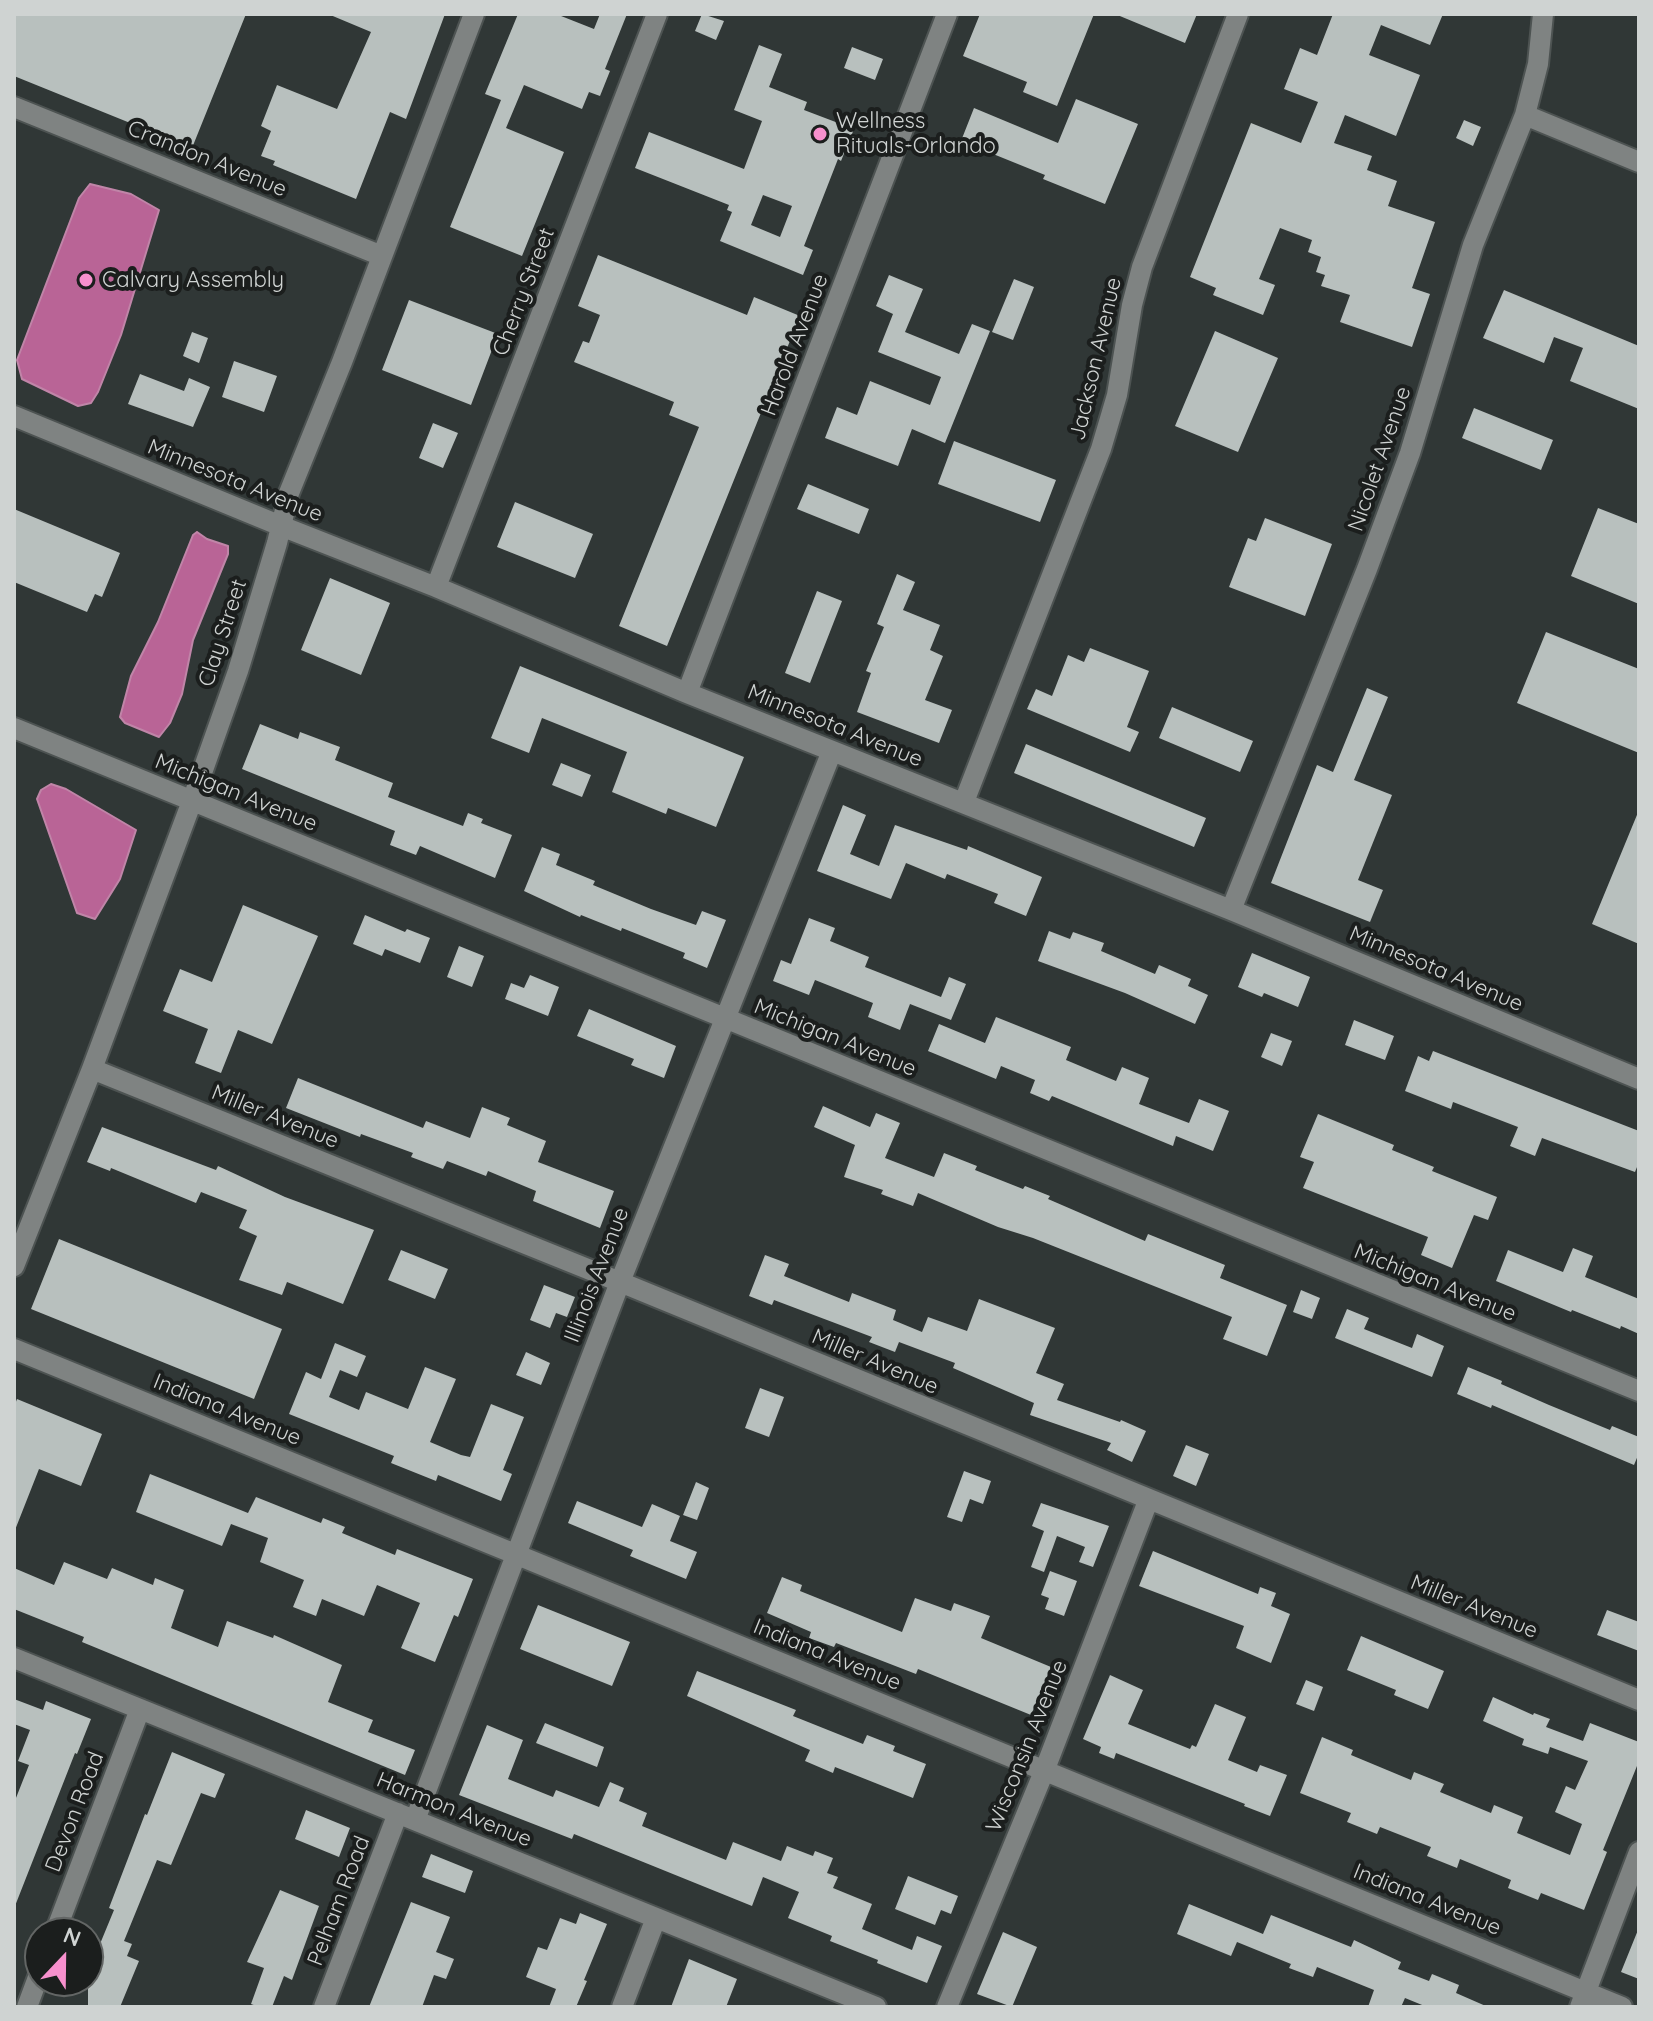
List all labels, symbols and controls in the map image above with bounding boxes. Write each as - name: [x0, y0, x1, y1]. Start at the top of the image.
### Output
- place label: Wellness Rituals-Orlando: [836, 108, 996, 160]
- street label: Crandon Avenue: [124, 115, 290, 203]
- marker: Wellness Rituals-Orlando: [811, 125, 829, 143]
- street label: Cherry Street: [488, 224, 560, 360]
- place label: Calvary Assembly: [102, 267, 284, 293]
- street label: Harold Avenue: [756, 270, 834, 420]
- marker: Calvary Assembly: [77, 271, 95, 289]
- street label: Jackson Avenue: [1064, 275, 1128, 443]
- street label: Nicolet Avenue: [1343, 383, 1417, 535]
- street label: Minnesota Avenue: [144, 434, 326, 528]
- street label: Clay Street: [193, 576, 253, 690]
- street label: Minnesota Avenue: [744, 679, 926, 773]
- street label: Michigan Avenue: [151, 748, 321, 838]
- street label: Minnesota Avenue: [1345, 920, 1527, 1018]
- street label: Michigan Avenue: [750, 993, 920, 1083]
- street label: Miller Avenue: [207, 1079, 343, 1155]
- street label: Illinois Avenue: [559, 1204, 635, 1346]
- street label: Michigan Avenue: [1350, 1238, 1520, 1328]
- street label: Miller Avenue: [808, 1323, 942, 1401]
- street label: Indiana Avenue: [149, 1368, 305, 1452]
- street label: Miller Avenue: [1406, 1569, 1542, 1645]
- street label: Indiana Avenue: [749, 1613, 905, 1697]
- street label: Wisconsin Avenue: [981, 1656, 1073, 1836]
- street label: Devon Road: [40, 1748, 110, 1876]
- street label: Harmon Avenue: [373, 1767, 535, 1853]
- street label: Pelham Road: [302, 1832, 376, 1970]
- street label: Indiana Avenue: [1349, 1858, 1505, 1942]
- north arrow: [24, 1917, 104, 1997]
- text: N: [59, 1921, 85, 1953]

